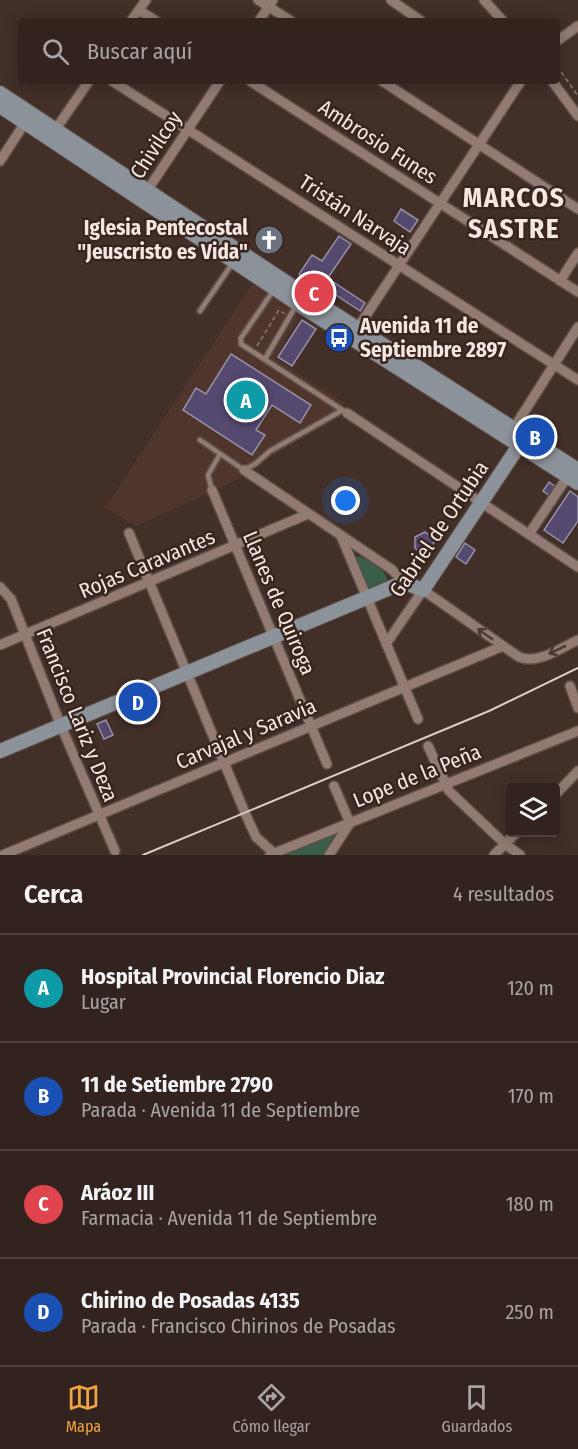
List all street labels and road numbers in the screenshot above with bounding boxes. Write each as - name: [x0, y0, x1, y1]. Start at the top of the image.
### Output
- street label: Ambrosio Funes: [314, 94, 442, 190]
- street label: Chivilcoy: [124, 106, 188, 184]
- street label: Tristán Narvaja: [294, 169, 416, 261]
- street label: Gabriel de Ortubia: [384, 456, 494, 602]
- street label: Rojas Caravantes: [75, 524, 219, 604]
- street label: Llanes de Quiroga: [237, 527, 321, 679]
- street label: Francisco Lariz y Deza: [30, 625, 124, 805]
- street label: Carvajal y Saravia: [172, 693, 320, 775]
- street label: Lope de la Peña: [349, 739, 485, 813]

